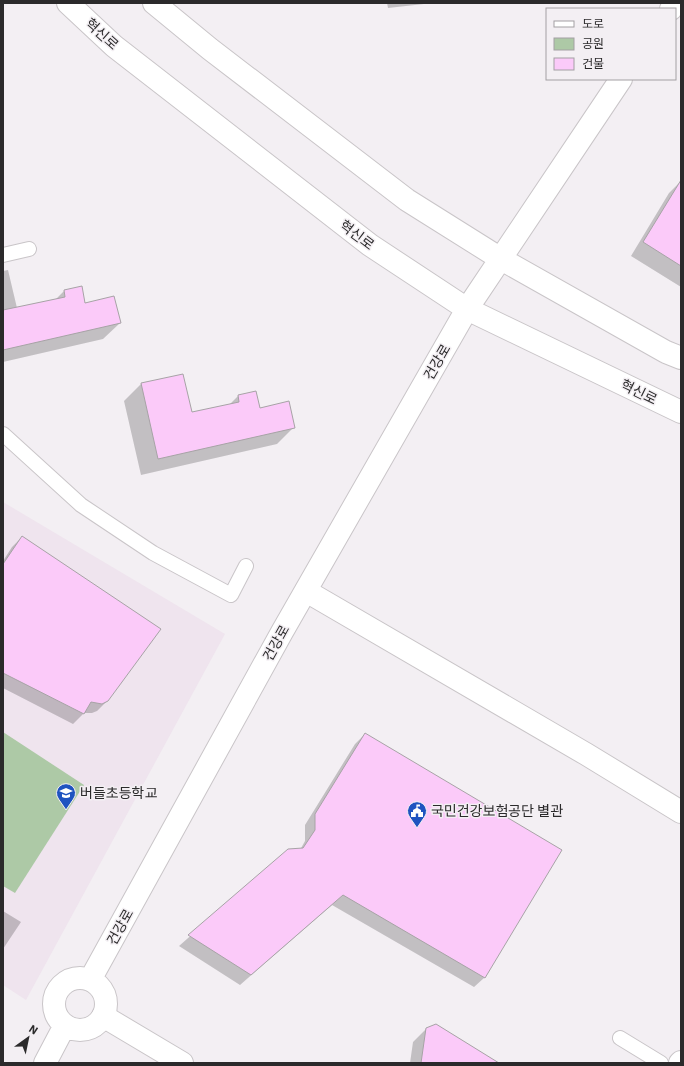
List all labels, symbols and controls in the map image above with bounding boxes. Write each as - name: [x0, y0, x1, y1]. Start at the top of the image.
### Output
- legend: [546, 8, 676, 80]
- street label: 혁신로: [82, 14, 122, 54]
- text: 도로: [582, 16, 604, 31]
- text: 공원: [582, 36, 604, 51]
- text: 건물: [582, 56, 604, 71]
- street label: 혁신로: [336, 216, 378, 254]
- street label: 건강로: [420, 341, 455, 383]
- street label: 혁신로: [618, 375, 660, 409]
- street label: 건강로: [259, 622, 293, 664]
- school or university icon: 버들초등학교: [55, 782, 77, 810]
- place label: 버들초등학교: [80, 784, 157, 802]
- public building icon: 국민건강보험공단 별관: [406, 800, 428, 828]
- place label: 국민건강보험공단 별관: [431, 802, 563, 820]
- street label: 건강로: [103, 906, 137, 948]
- north arrow: [8, 1018, 48, 1058]
- text: N: [26, 1022, 41, 1038]

